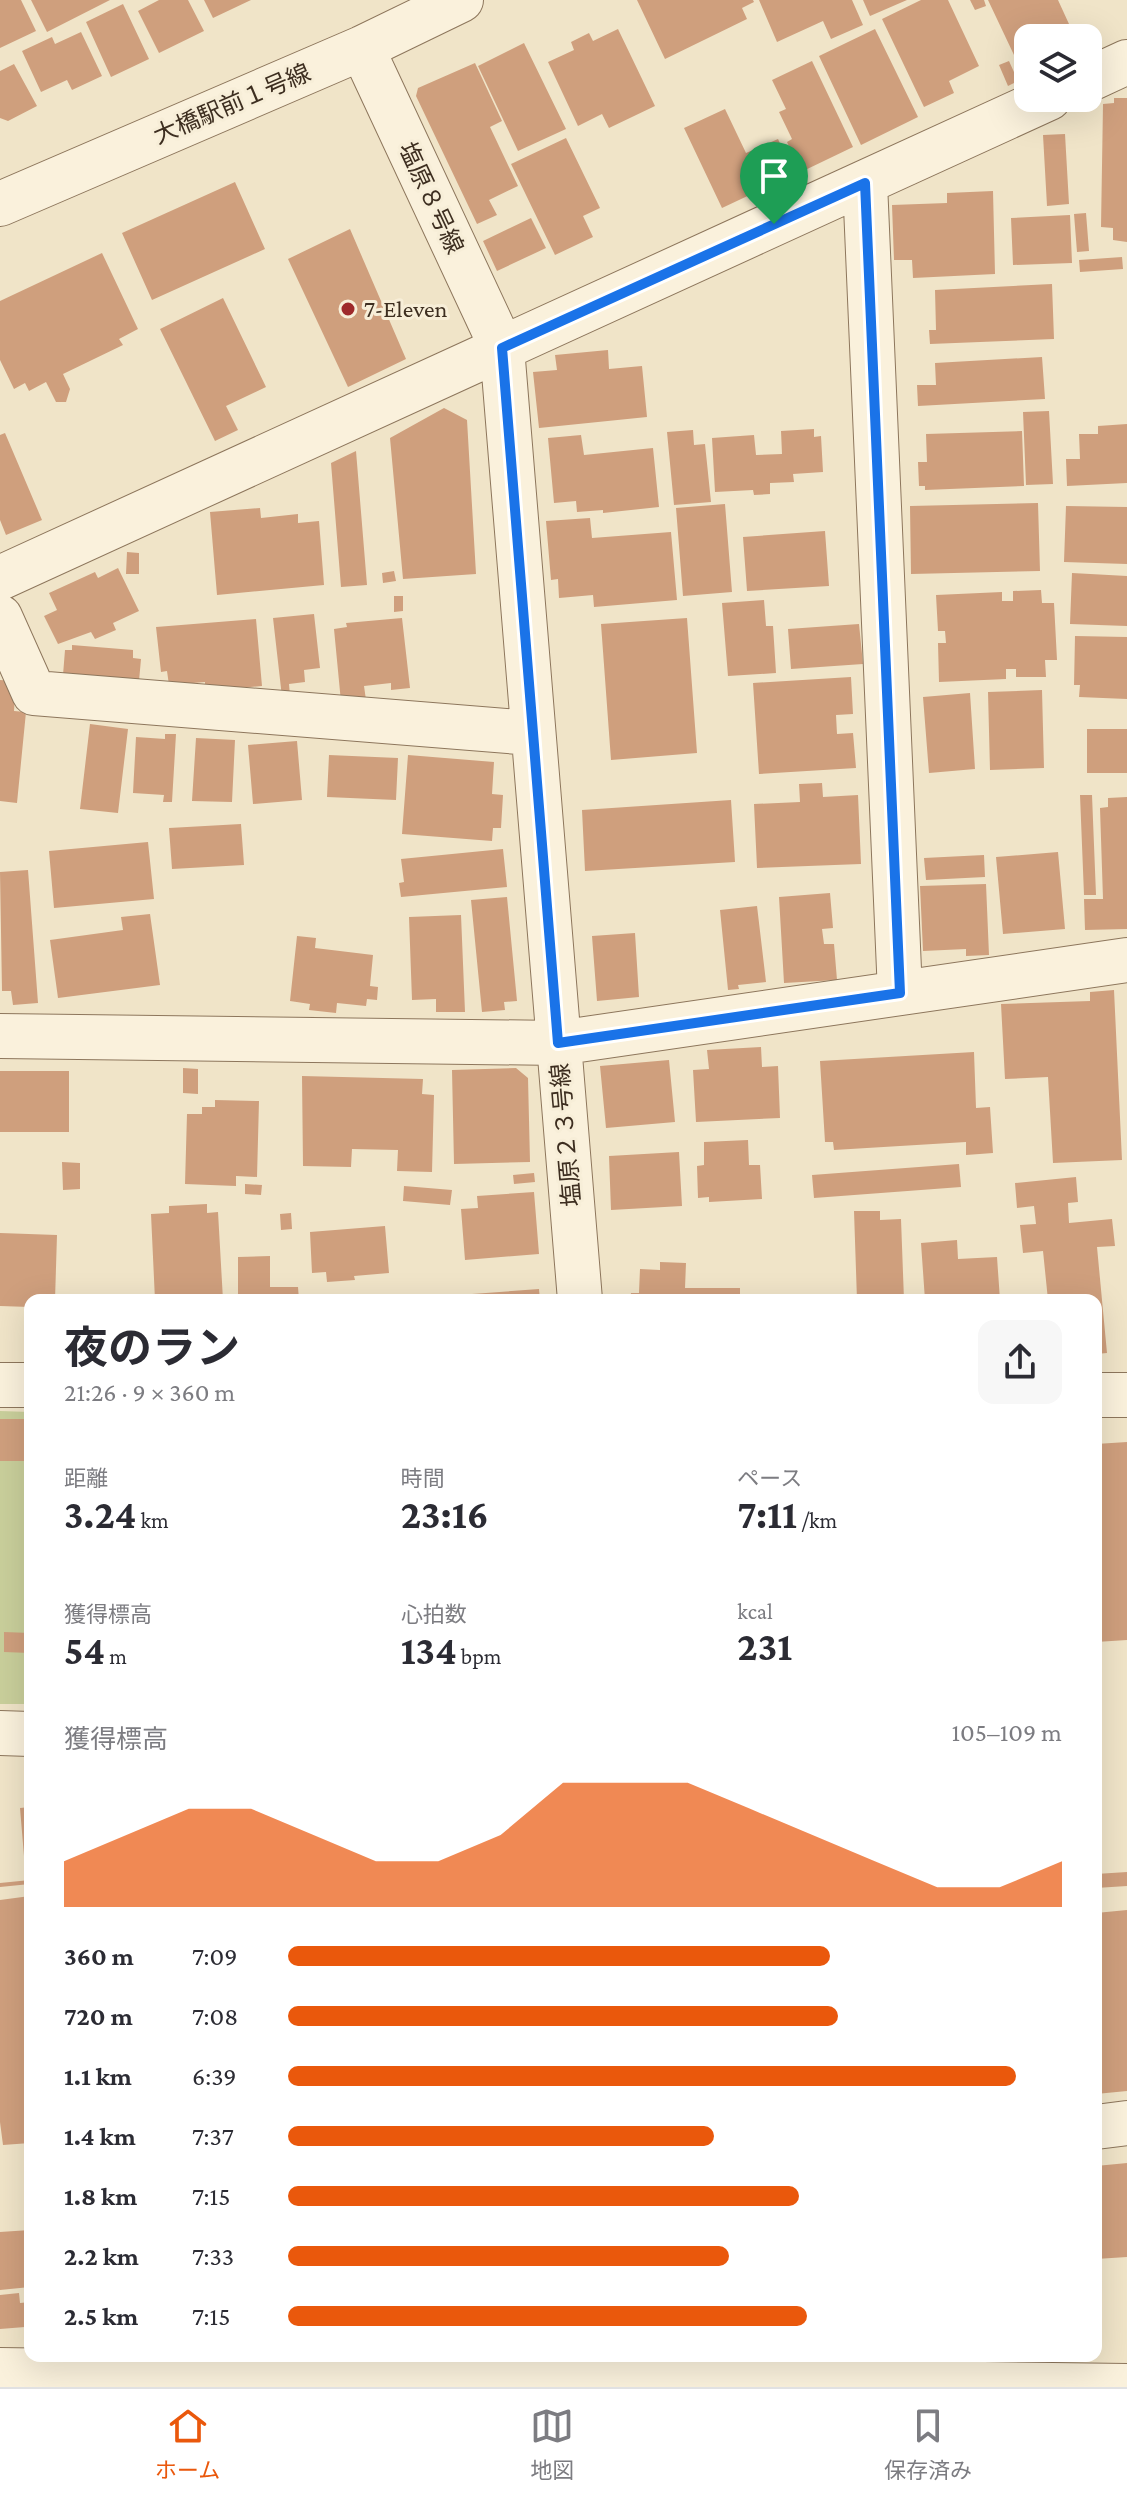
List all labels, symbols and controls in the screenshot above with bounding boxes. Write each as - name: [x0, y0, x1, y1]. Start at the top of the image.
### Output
- map controls: [1014, 24, 1102, 112]
- button: layers: [1014, 24, 1102, 112]
- street label: 大橋駅前１号線: [149, 58, 314, 149]
- street label: 塩原８号線: [394, 138, 469, 258]
- pin: [740, 142, 808, 224]
- icon: arrive: [752, 154, 796, 198]
- place label: 7-Eleven: [364, 295, 448, 322]
- marker: 7-Eleven: [339, 300, 357, 318]
- street label: 塩原２３号線: [546, 1062, 585, 1208]
- button: share: [978, 1320, 1062, 1404]
- text: 夜のラン: [64, 1324, 240, 1372]
- text: 21:26 · 9 × 360 m: [64, 1378, 235, 1407]
- text: 距離: [64, 1466, 108, 1491]
- text: 時間: [401, 1466, 445, 1491]
- text: ペース: [737, 1466, 802, 1491]
- text: 3.24: [64, 1492, 136, 1537]
- text: 23:16: [401, 1492, 489, 1537]
- text: 7:11: [737, 1492, 797, 1537]
- text: km: [136, 1508, 169, 1533]
- text: /km: [797, 1508, 837, 1533]
- text: kcal: [737, 1599, 773, 1624]
- text: 獲得標高: [64, 1602, 152, 1627]
- text: 心拍数: [401, 1602, 467, 1627]
- text: 231: [737, 1624, 792, 1669]
- text: 54: [64, 1628, 105, 1673]
- text: 134: [401, 1628, 457, 1673]
- text: m: [105, 1644, 127, 1669]
- text: bpm: [457, 1644, 501, 1669]
- text: 105–109 m: [951, 1718, 1062, 1747]
- text: 獲得標高: [64, 1725, 168, 1754]
- text: 360 m: [64, 1942, 134, 1971]
- text: 7:09: [192, 1942, 237, 1971]
- text: 720 m: [64, 2002, 133, 2031]
- text: 7:08: [192, 2002, 238, 2031]
- text: 1.1 km: [64, 2062, 132, 2091]
- text: 6:39: [192, 2062, 237, 2091]
- text: 1.4 km: [64, 2122, 136, 2151]
- text: 7:37: [192, 2122, 234, 2151]
- text: 1.8 km: [64, 2182, 137, 2211]
- text: 7:15: [192, 2182, 230, 2211]
- text: 2.2 km: [64, 2242, 139, 2271]
- text: 7:33: [192, 2242, 234, 2271]
- text: 2.5 km: [64, 2302, 138, 2331]
- text: 7:15: [192, 2302, 230, 2331]
- tab: ホーム: [155, 2404, 220, 2484]
- tab: 地図: [530, 2404, 574, 2484]
- tab: 保存済み: [884, 2404, 972, 2484]

